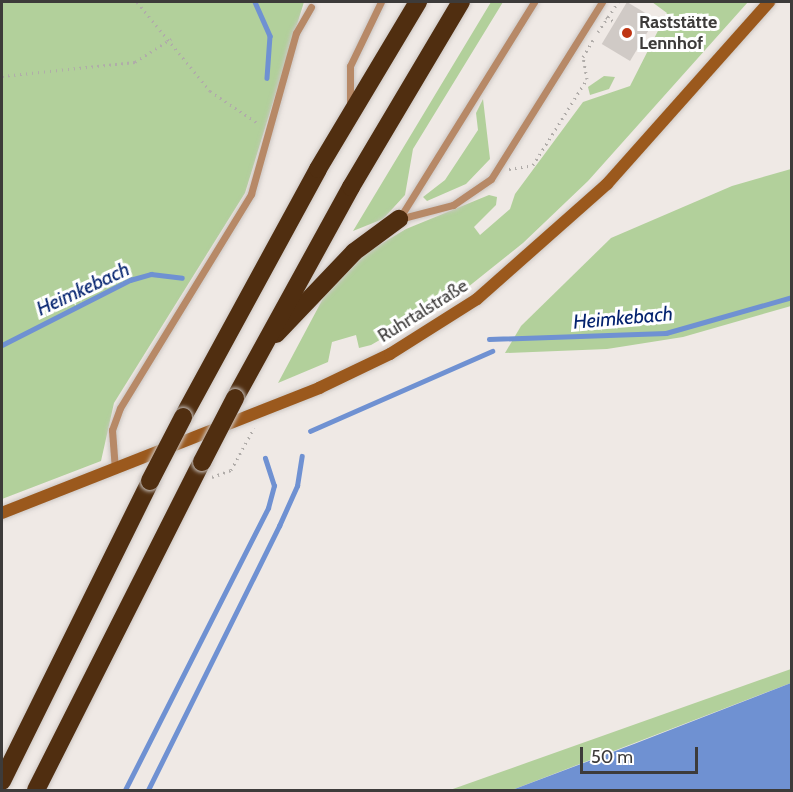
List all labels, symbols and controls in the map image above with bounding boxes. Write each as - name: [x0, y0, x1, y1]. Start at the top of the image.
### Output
- place label: Raststätte Lennhof: [639, 12, 717, 54]
- marker: Raststätte Lennhof: [620, 26, 634, 40]
- water label: Heimkebach: [33, 257, 133, 321]
- street label: Ruhrtalstraße: [374, 275, 472, 347]
- water label: Heimkebach: [572, 302, 674, 334]
- scale bar: [583, 735, 702, 773]
- text: 50 m: [591, 746, 633, 768]

